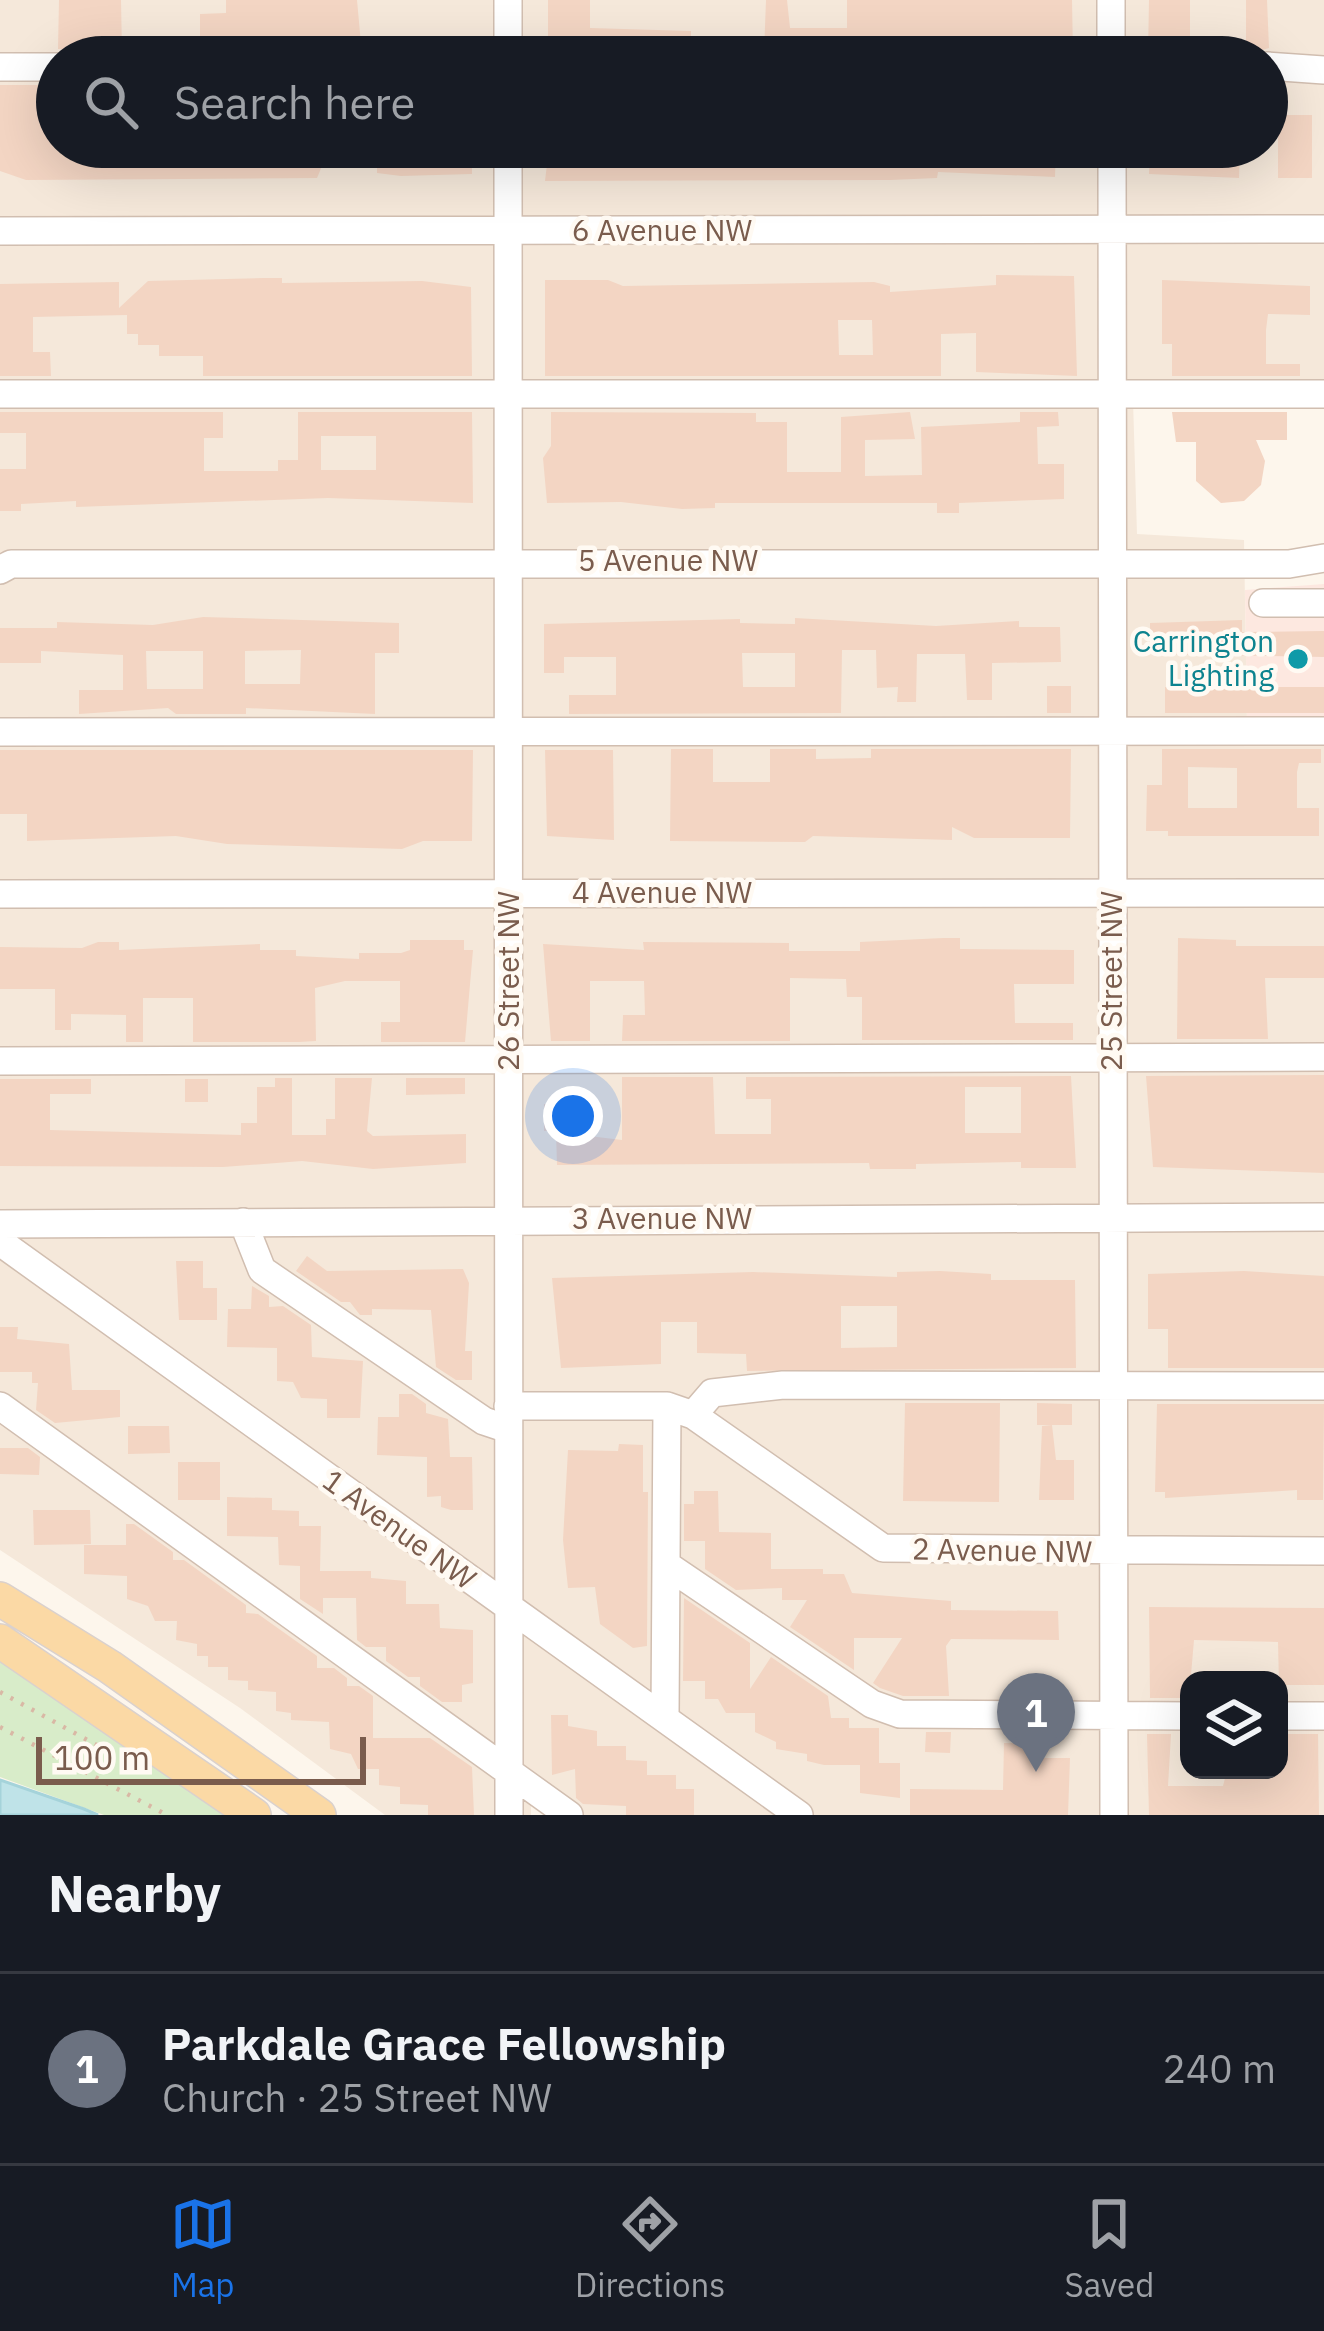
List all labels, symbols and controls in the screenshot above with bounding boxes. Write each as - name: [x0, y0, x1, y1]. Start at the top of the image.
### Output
- search box: [36, 36, 1288, 168]
- icon: search: [78, 69, 144, 135]
- text: Search here: [174, 73, 415, 131]
- street label: 6 Avenue NW: [572, 210, 752, 249]
- street label: 5 Avenue NW: [578, 540, 758, 579]
- place label: Carrington Lighting: [1133, 621, 1274, 694]
- marker: Carrington Lighting: [1285, 646, 1311, 672]
- street label: 4 Avenue NW: [572, 872, 752, 911]
- street label: 26 Street NW: [488, 891, 527, 1071]
- street label: 25 Street NW: [1091, 891, 1130, 1071]
- your location: [543, 1086, 603, 1146]
- street label: 3 Avenue NW: [572, 1198, 752, 1237]
- street label: 1 Avenue NW: [315, 1460, 484, 1598]
- street label: 2 Avenue NW: [912, 1528, 1093, 1571]
- map controls: [1180, 1671, 1288, 1779]
- button: layers: [1180, 1671, 1288, 1779]
- pin: 1: [997, 1673, 1075, 1772]
- scale bar: [36, 1731, 366, 1784]
- text: 100 m: [54, 1736, 150, 1779]
- text: Nearby: [48, 1860, 221, 1926]
- text: Parkdale Grace Fellowship: [162, 2014, 726, 2072]
- text: 1: [75, 2043, 99, 2094]
- text: 240 m: [1163, 2043, 1276, 2094]
- text: Church · 25 Street NW: [162, 2072, 552, 2123]
- tab: Map: [170, 2191, 236, 2306]
- tab: Directions: [575, 2191, 725, 2306]
- tab: Saved: [1065, 2191, 1154, 2306]

